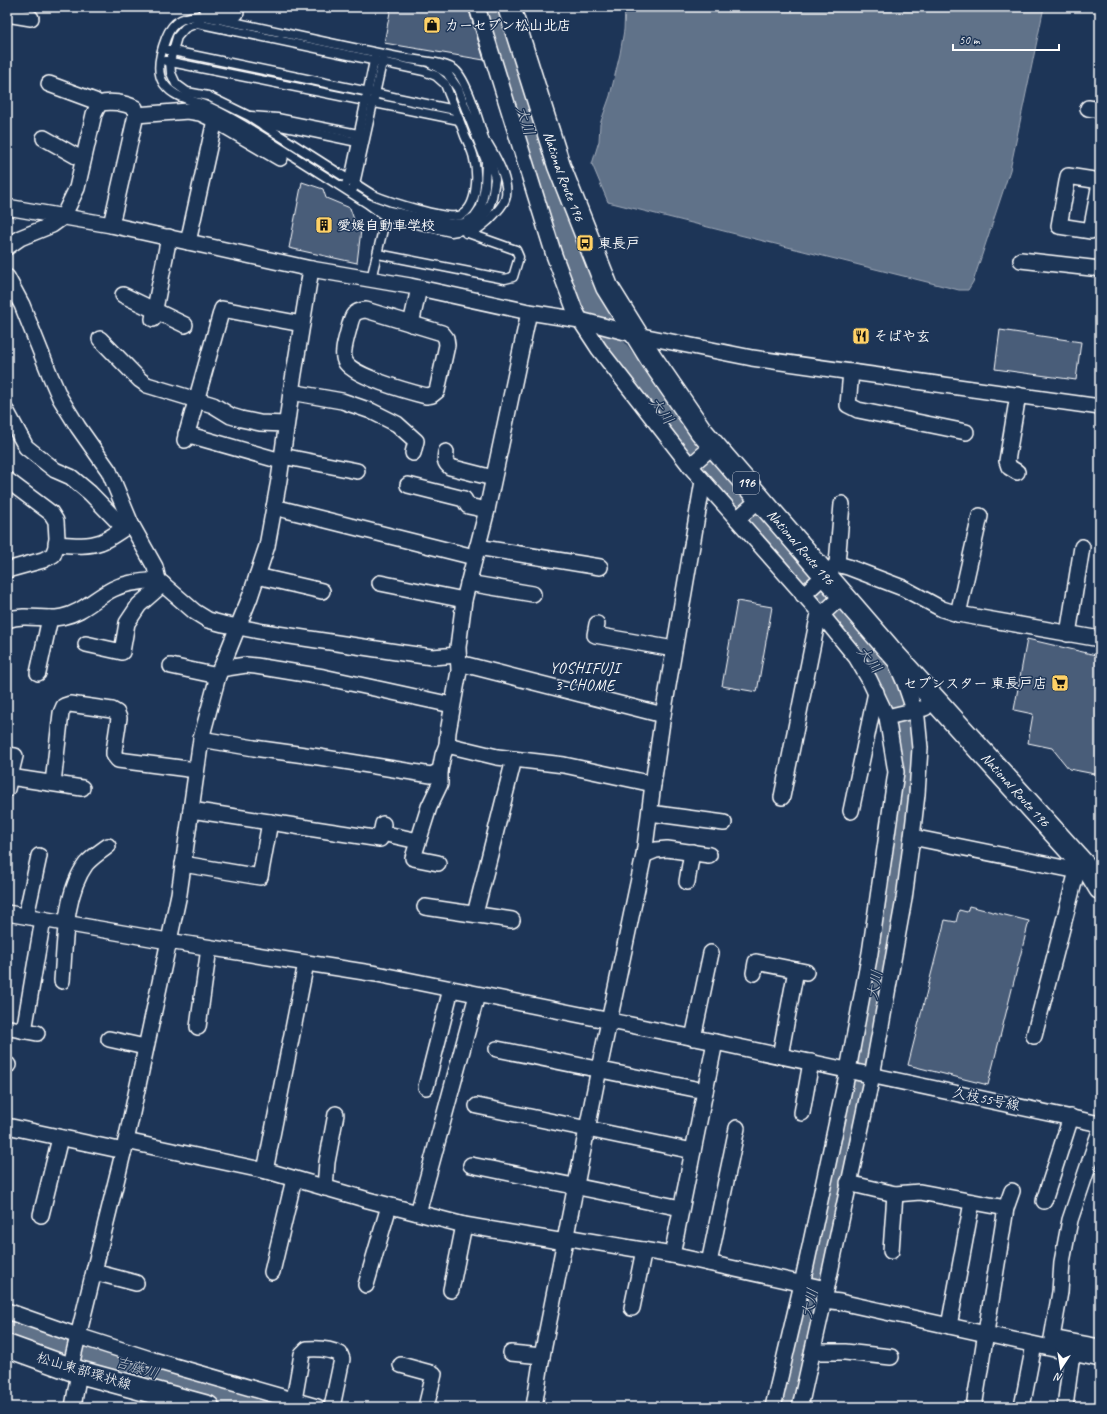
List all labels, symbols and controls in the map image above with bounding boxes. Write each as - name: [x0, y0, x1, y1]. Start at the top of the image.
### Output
- shop icon: カーセブン松山北店: [422, 15, 442, 35]
- place label: カーセブン松山北店: [445, 17, 571, 34]
- scale bar: [953, 26, 1059, 52]
- text: 50 m: [959, 32, 981, 48]
- water label: 大川: [511, 104, 539, 138]
- street label: National Route 196: [540, 129, 589, 224]
- building icon: 愛媛自動車学校: [314, 215, 334, 235]
- place label: 愛媛自動車学校: [337, 217, 435, 234]
- bus stop icon: 東長戸: [575, 233, 595, 253]
- place label: 東長戸: [598, 235, 640, 252]
- restaurant icon: そばや玄: [851, 326, 871, 346]
- place label: そばや玄: [874, 328, 930, 345]
- water label: 大川: [644, 393, 678, 429]
- road number: 196: [733, 472, 759, 494]
- street label: National Route 196: [764, 506, 839, 589]
- water label: 大川: [852, 642, 886, 678]
- district label: YOSHIFUJI 3-CHOME: [550, 659, 623, 695]
- supermarket icon: セブンスター 東長戸店: [1050, 673, 1070, 693]
- place label: セブンスター 東長戸店: [903, 675, 1047, 692]
- street label: National Route 196: [978, 749, 1054, 831]
- water label: 大川: [863, 969, 887, 1001]
- street label: 久枝55号線: [951, 1084, 1021, 1114]
- water label: 大川: [797, 1286, 823, 1320]
- north arrow: [1041, 1348, 1081, 1388]
- street label: 松山東部環状線: [35, 1349, 133, 1393]
- water label: 吉藤川: [113, 1353, 161, 1383]
- text: N: [1052, 1370, 1064, 1385]

